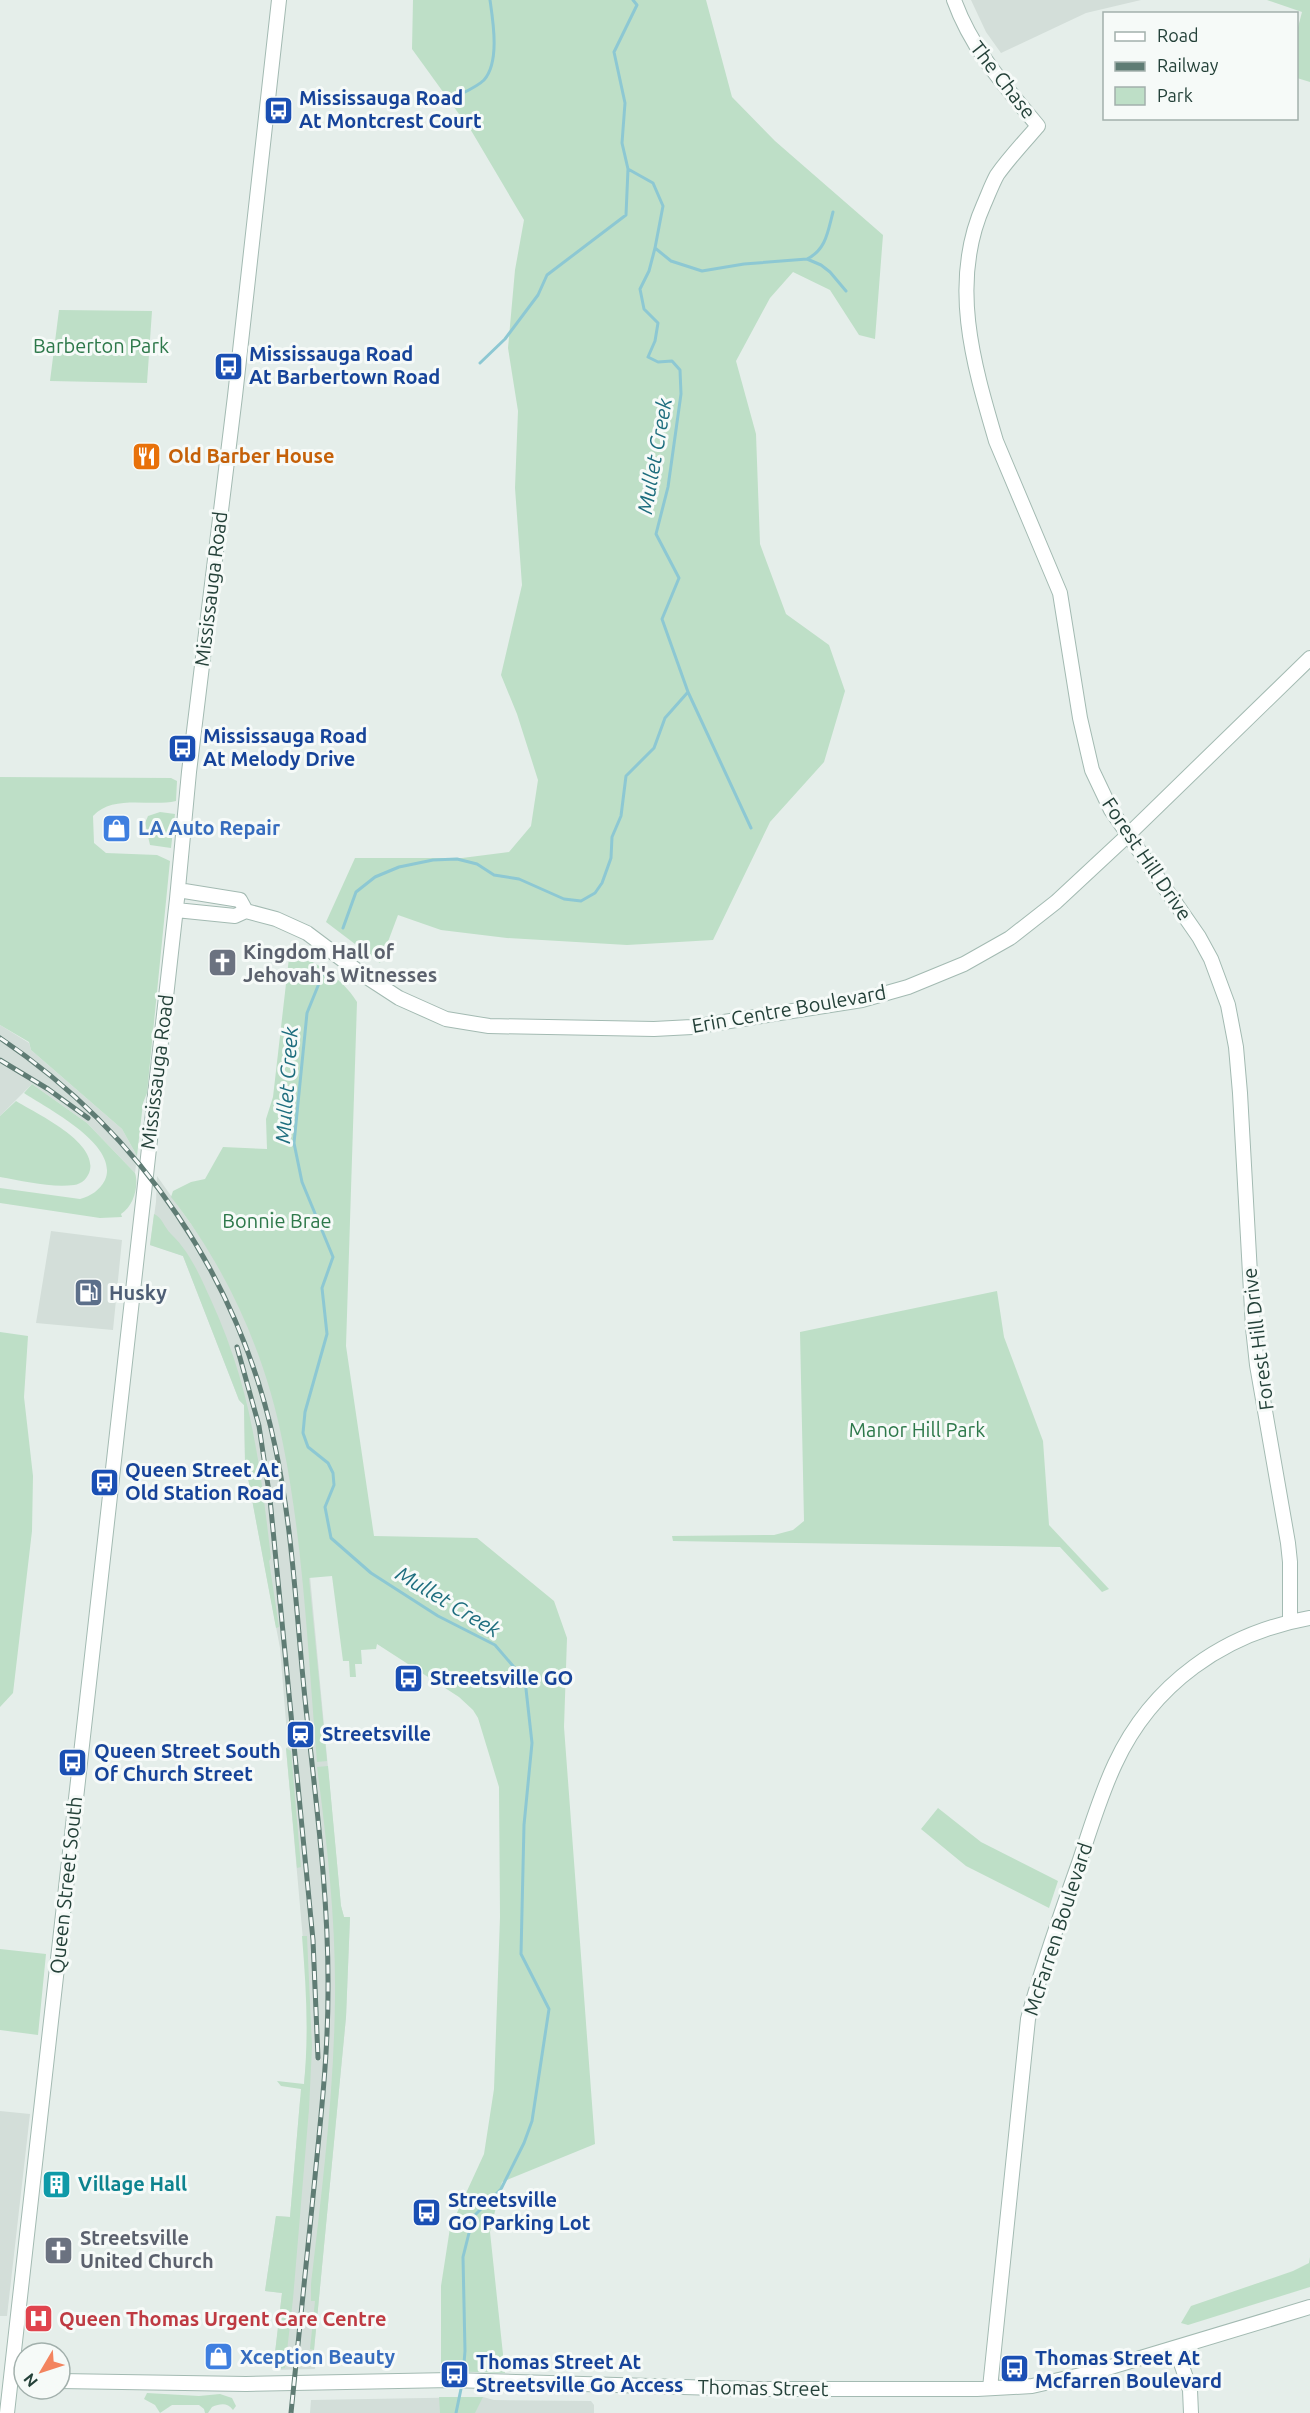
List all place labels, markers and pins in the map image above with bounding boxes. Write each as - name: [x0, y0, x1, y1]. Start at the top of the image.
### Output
- place label: Mississauga Road At Montcrest Court: [299, 86, 482, 132]
- bus stop icon: Mississauga Road At Montcrest Court: [262, 94, 294, 126]
- place label: Mississauga Road At Barbertown Road: [249, 342, 440, 388]
- bus stop icon: Mississauga Road At Barbertown Road: [212, 350, 244, 382]
- restaurant icon: Old Barber House: [131, 440, 163, 472]
- place label: Old Barber House: [168, 444, 335, 467]
- place label: Mississauga Road At Melody Drive: [203, 724, 367, 770]
- bus stop icon: Mississauga Road At Melody Drive: [166, 732, 198, 764]
- shop icon: LA Auto Repair: [101, 812, 133, 844]
- place label: LA Auto Repair: [138, 816, 281, 839]
- place label: Kingdom Hall of Jehovah's Witnesses: [243, 940, 437, 986]
- church icon: Kingdom Hall of Jehovah's Witnesses: [206, 947, 238, 979]
- fuel station icon: Husky: [72, 1277, 104, 1309]
- place label: Husky: [109, 1281, 167, 1304]
- place label: Queen Street At Old Station Road: [125, 1458, 284, 1504]
- bus stop icon: Queen Street At Old Station Road: [88, 1466, 120, 1498]
- bus stop icon: Streetsville GO: [393, 1662, 425, 1694]
- place label: Streetsville GO: [430, 1666, 573, 1689]
- station icon: Streetsville: [285, 1718, 317, 1750]
- place label: Streetsville: [322, 1722, 431, 1745]
- place label: Queen Street South Of Church Street: [94, 1739, 281, 1785]
- bus stop icon: Queen Street South Of Church Street: [57, 1747, 89, 1779]
- building icon: Village Hall: [41, 2168, 73, 2200]
- place label: Village Hall: [78, 2172, 187, 2195]
- place label: Streetsville GO Parking Lot: [448, 2188, 591, 2234]
- bus stop icon: Streetsville GO Parking Lot: [411, 2196, 443, 2228]
- place label: Streetsville United Church: [80, 2226, 214, 2272]
- church icon: Streetsville United Church: [43, 2234, 75, 2266]
- hospital icon: Queen Thomas Urgent Care Centre: [22, 2303, 54, 2335]
- place label: Queen Thomas Urgent Care Centre: [59, 2307, 387, 2330]
- shop icon: Xception Beauty: [203, 2341, 235, 2373]
- place label: Xception Beauty: [240, 2345, 395, 2368]
- place label: Thomas Street At Mcfarren Boulevard: [1035, 2346, 1222, 2392]
- place label: Thomas Street At Streetsville Go Access: [476, 2350, 684, 2396]
- bus stop icon: Thomas Street At Mcfarren Boulevard: [998, 2353, 1030, 2385]
- bus stop icon: Thomas Street At Streetsville Go Access: [439, 2358, 471, 2390]

